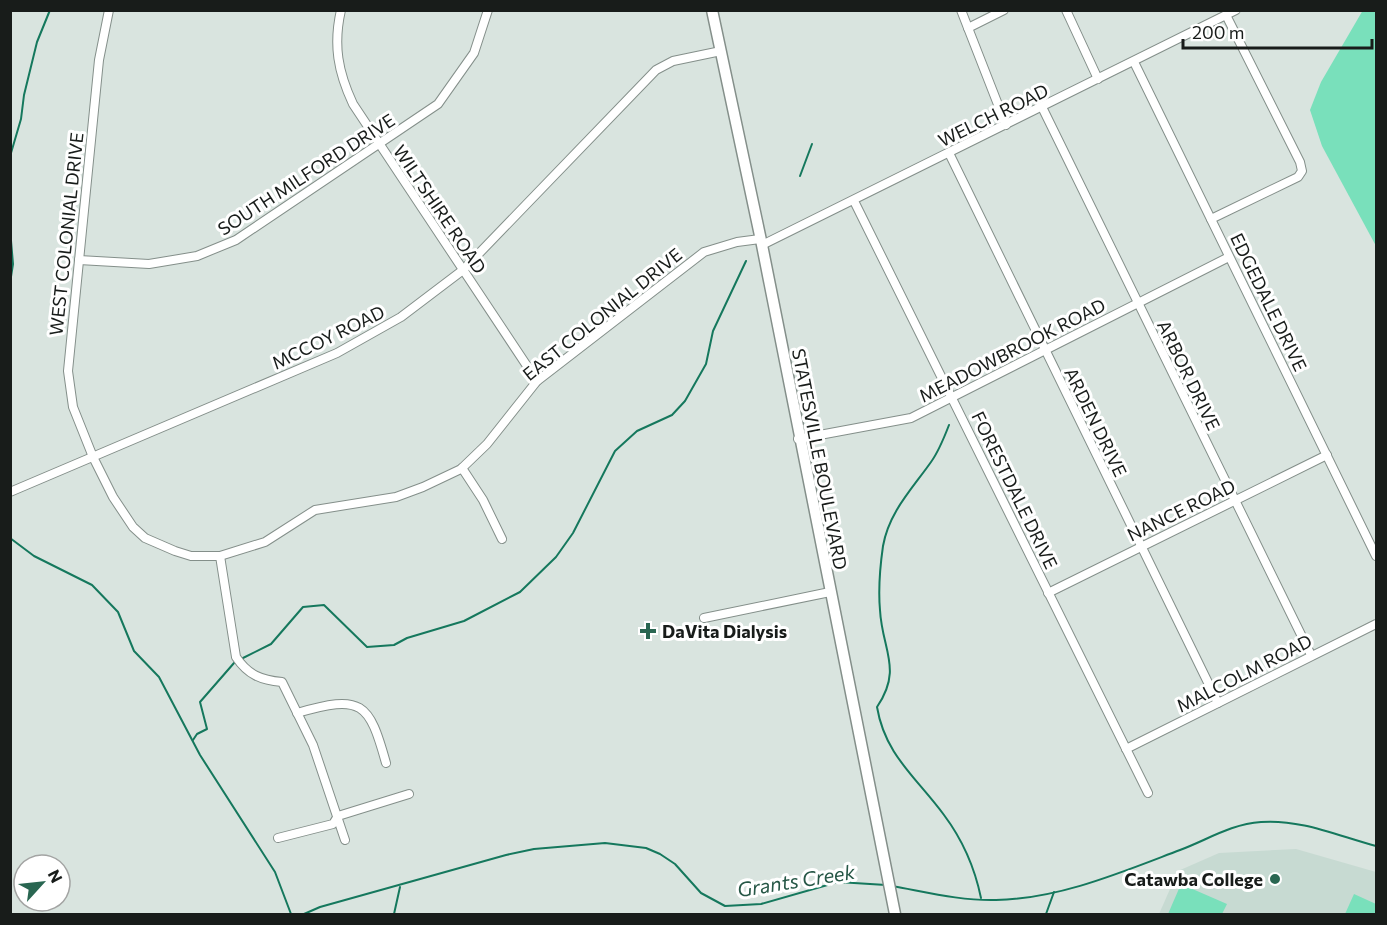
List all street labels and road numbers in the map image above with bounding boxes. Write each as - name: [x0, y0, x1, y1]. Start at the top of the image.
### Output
- street label: WELCH ROAD: [934, 79, 1052, 151]
- street label: SOUTH MILFORD DRIVE: [213, 108, 399, 240]
- street label: WEST COLONIAL DRIVE: [44, 131, 88, 337]
- street label: WILTSHIRE ROAD: [389, 141, 491, 277]
- street label: EDGEDALE DRIVE: [1226, 229, 1312, 375]
- street label: EAST COLONIAL DRIVE: [518, 243, 686, 385]
- street label: MEADOWBROOK ROAD: [915, 293, 1109, 407]
- street label: MCCOY ROAD: [268, 300, 388, 374]
- street label: ARBOR DRIVE: [1153, 316, 1225, 434]
- street label: STATESVILLE BOULEVARD: [788, 346, 852, 572]
- street label: ARDEN DRIVE: [1060, 364, 1132, 480]
- street label: FORESTDALE DRIVE: [967, 408, 1063, 572]
- street label: NANCE ROAD: [1123, 474, 1239, 546]
- street label: MALCOLM ROAD: [1173, 629, 1315, 717]

